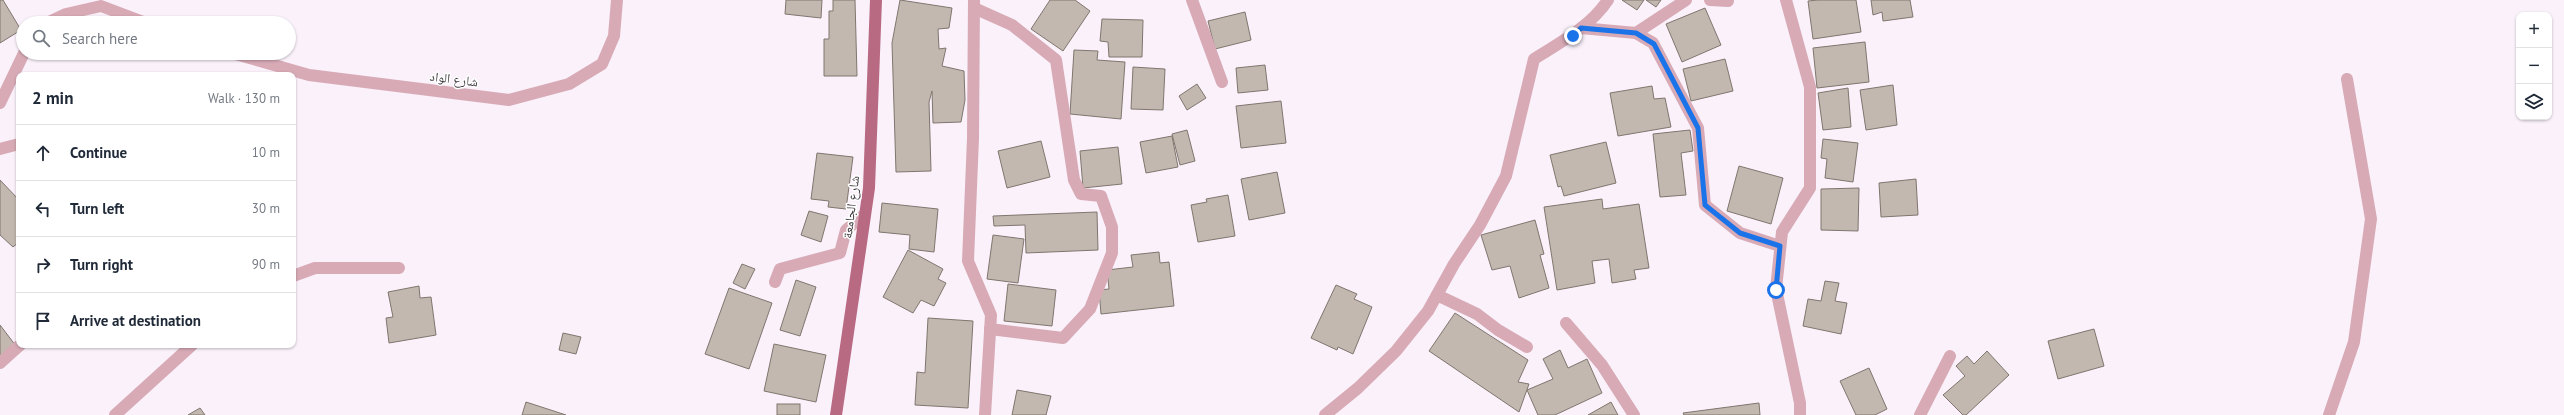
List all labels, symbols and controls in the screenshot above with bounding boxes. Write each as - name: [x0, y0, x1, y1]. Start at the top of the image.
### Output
- map controls: [2516, 12, 2552, 120]
- button: +: [2516, 12, 2552, 48]
- search box: [16, 16, 296, 60]
- icon: search: [30, 27, 52, 49]
- route end: [1564, 27, 1582, 45]
- text: Search here: [62, 29, 138, 48]
- button: −: [2516, 48, 2552, 84]
- street label: شارع الواد: [429, 68, 479, 91]
- button: layers: [2516, 84, 2552, 120]
- text: 2 min: [32, 87, 73, 109]
- text: Walk · 130 m: [208, 90, 280, 107]
- icon: ahead: [32, 142, 54, 164]
- text: Continue: [70, 143, 127, 162]
- text: 10 m: [252, 144, 280, 161]
- street label: شارع الجامعة: [839, 175, 864, 240]
- icon: left: [32, 198, 54, 220]
- text: Turn left: [70, 199, 124, 218]
- text: 30 m: [252, 200, 280, 217]
- icon: right: [32, 254, 54, 276]
- text: Turn right: [70, 255, 133, 274]
- text: 90 m: [252, 256, 280, 273]
- route start: [1767, 281, 1785, 299]
- icon: arrive: [32, 310, 54, 332]
- text: Arrive at destination: [70, 311, 201, 330]

